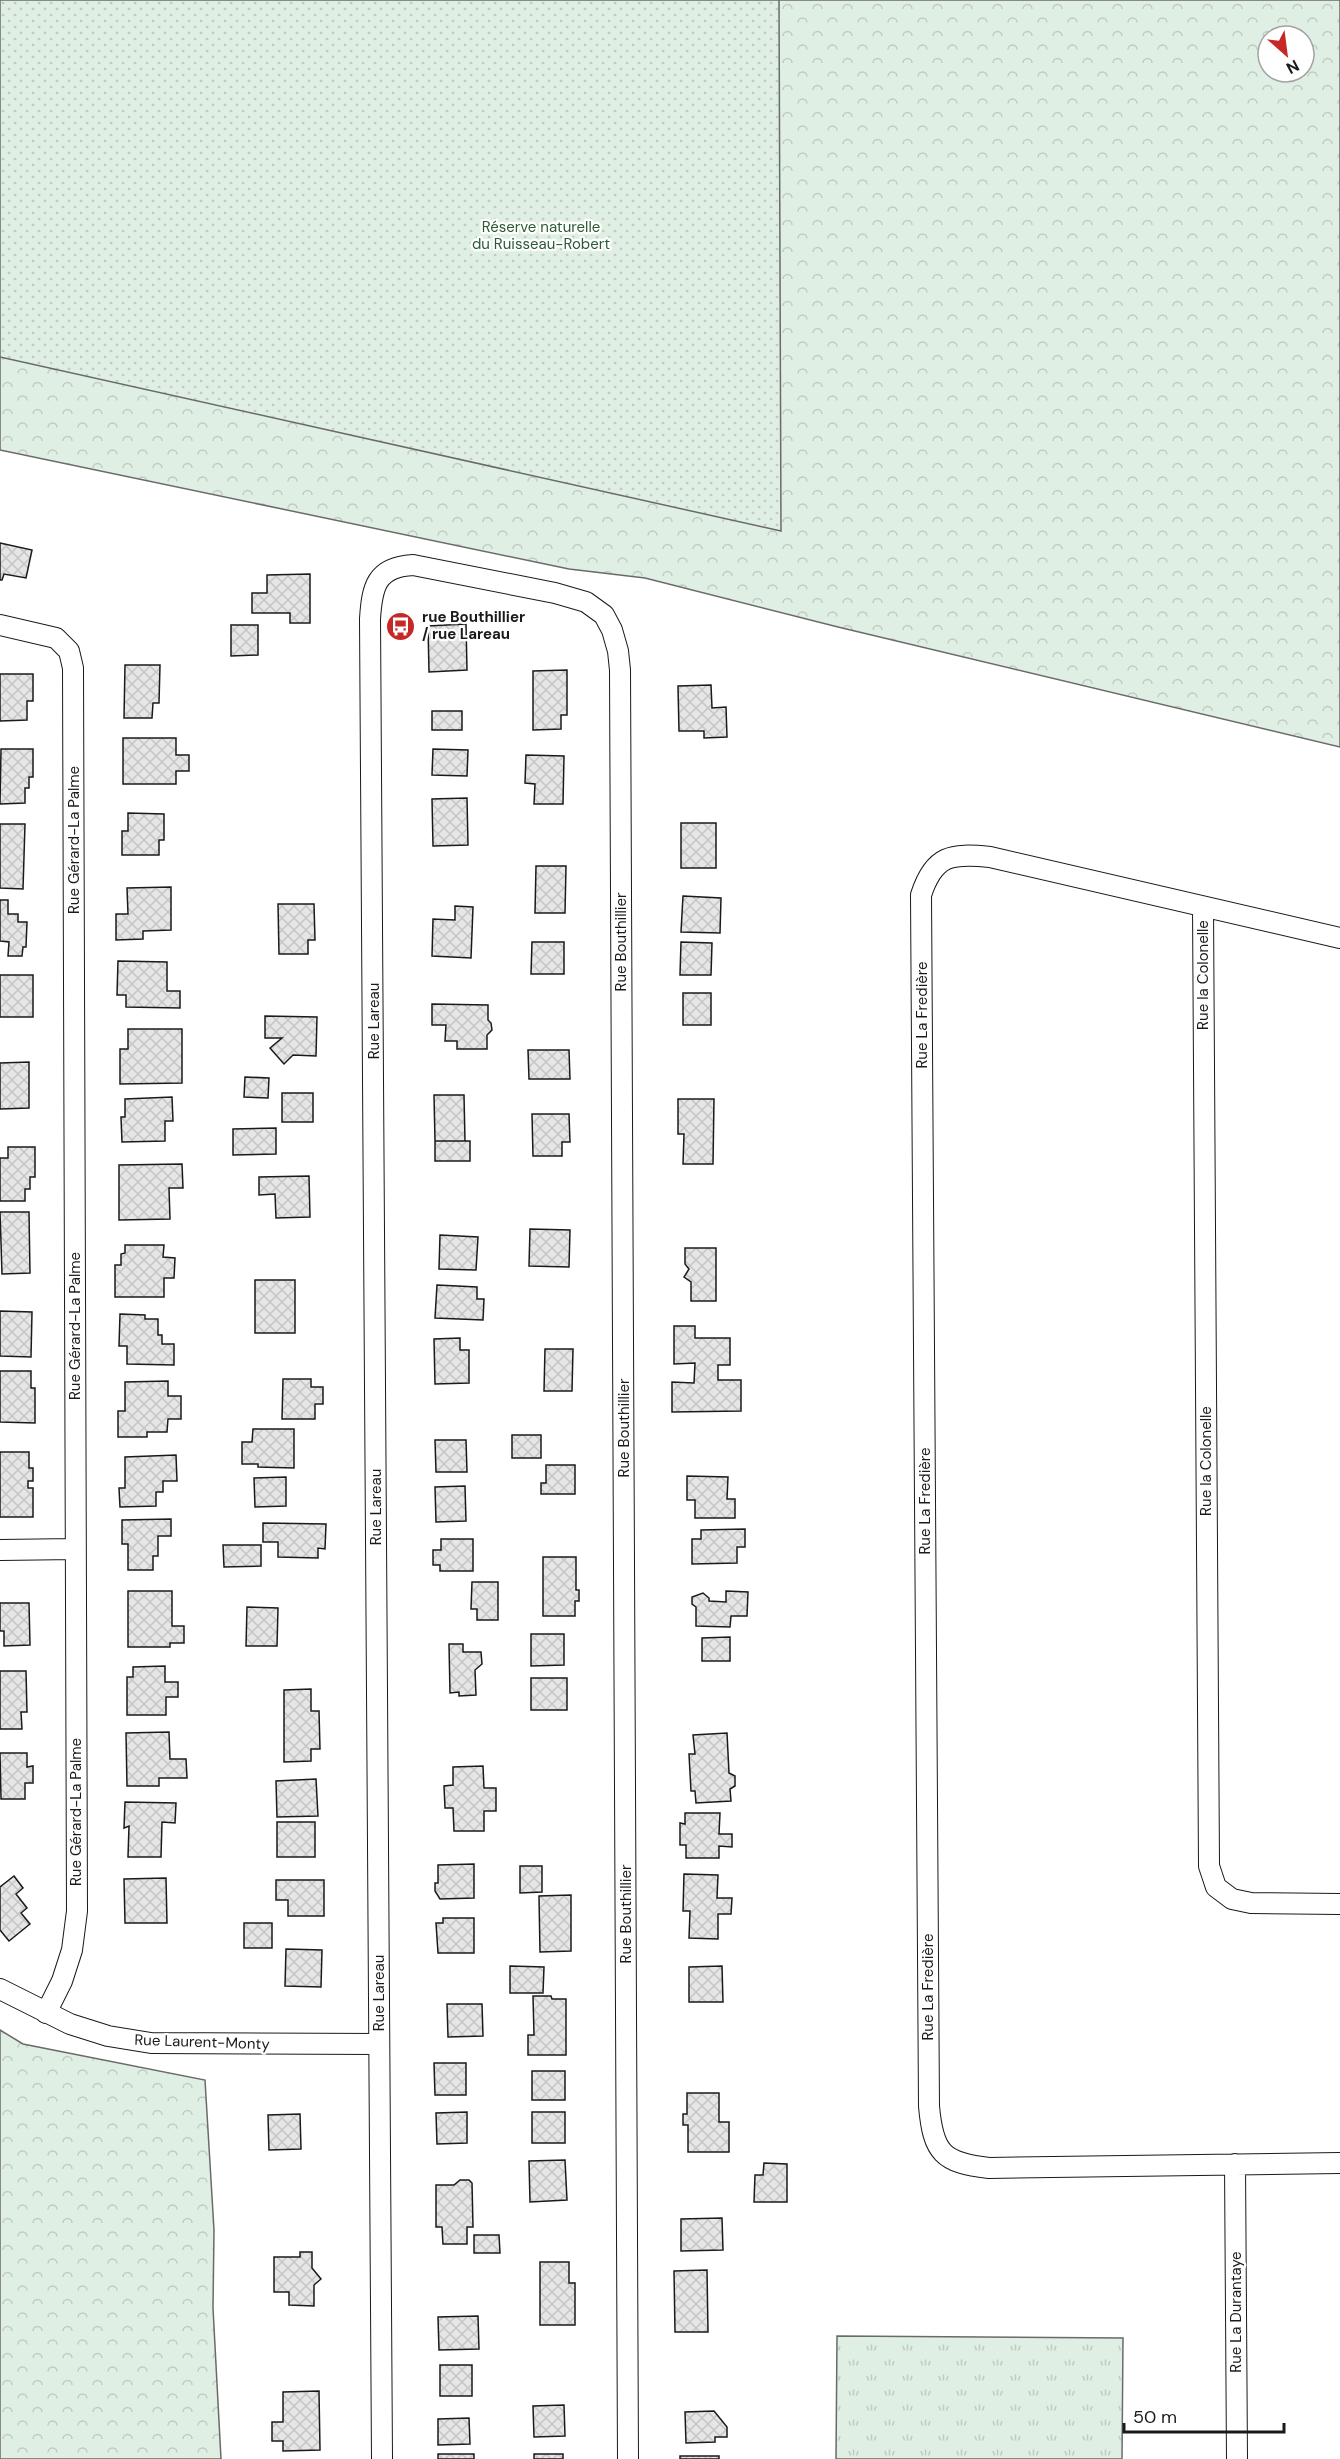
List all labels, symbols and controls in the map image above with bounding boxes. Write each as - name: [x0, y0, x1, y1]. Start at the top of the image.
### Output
- north arrow: [1256, 24, 1316, 84]
- text: N: [1283, 55, 1303, 79]
- park label: Réserve naturelle du Ruisseau-Robert: [472, 217, 610, 254]
- place label: rue Bouthillier / rue Lareau: [422, 607, 525, 644]
- bus stop icon: rue Bouthillier / rue Lareau: [385, 610, 417, 642]
- street label: Rue Gérard-La Palme: [64, 766, 84, 914]
- street label: Rue Bouthillier: [611, 892, 631, 992]
- street label: Rue la Colonelle: [1193, 920, 1213, 1030]
- street label: Rue La Fredière: [912, 961, 932, 1069]
- street label: Rue Lareau: [364, 983, 384, 1059]
- street label: Rue Gérard-La Palme: [65, 1252, 85, 1400]
- street label: Rue Bouthillier: [614, 1378, 634, 1478]
- street label: Rue la Colonelle: [1196, 1406, 1216, 1516]
- street label: Rue La Fredière: [915, 1447, 935, 1555]
- street label: Rue Lareau: [366, 1469, 386, 1545]
- street label: Rue Gérard-La Palme: [66, 1738, 86, 1886]
- street label: Rue Bouthillier: [616, 1864, 636, 1964]
- street label: Rue La Fredière: [918, 1933, 938, 2041]
- street label: Rue Lareau: [369, 1955, 389, 2031]
- street label: Rue Laurent-Monty: [134, 2030, 271, 2054]
- street label: Rue La Durantaye: [1226, 2251, 1246, 2373]
- scale bar: [1124, 2396, 1284, 2434]
- text: 50 m: [1133, 2405, 1177, 2429]

